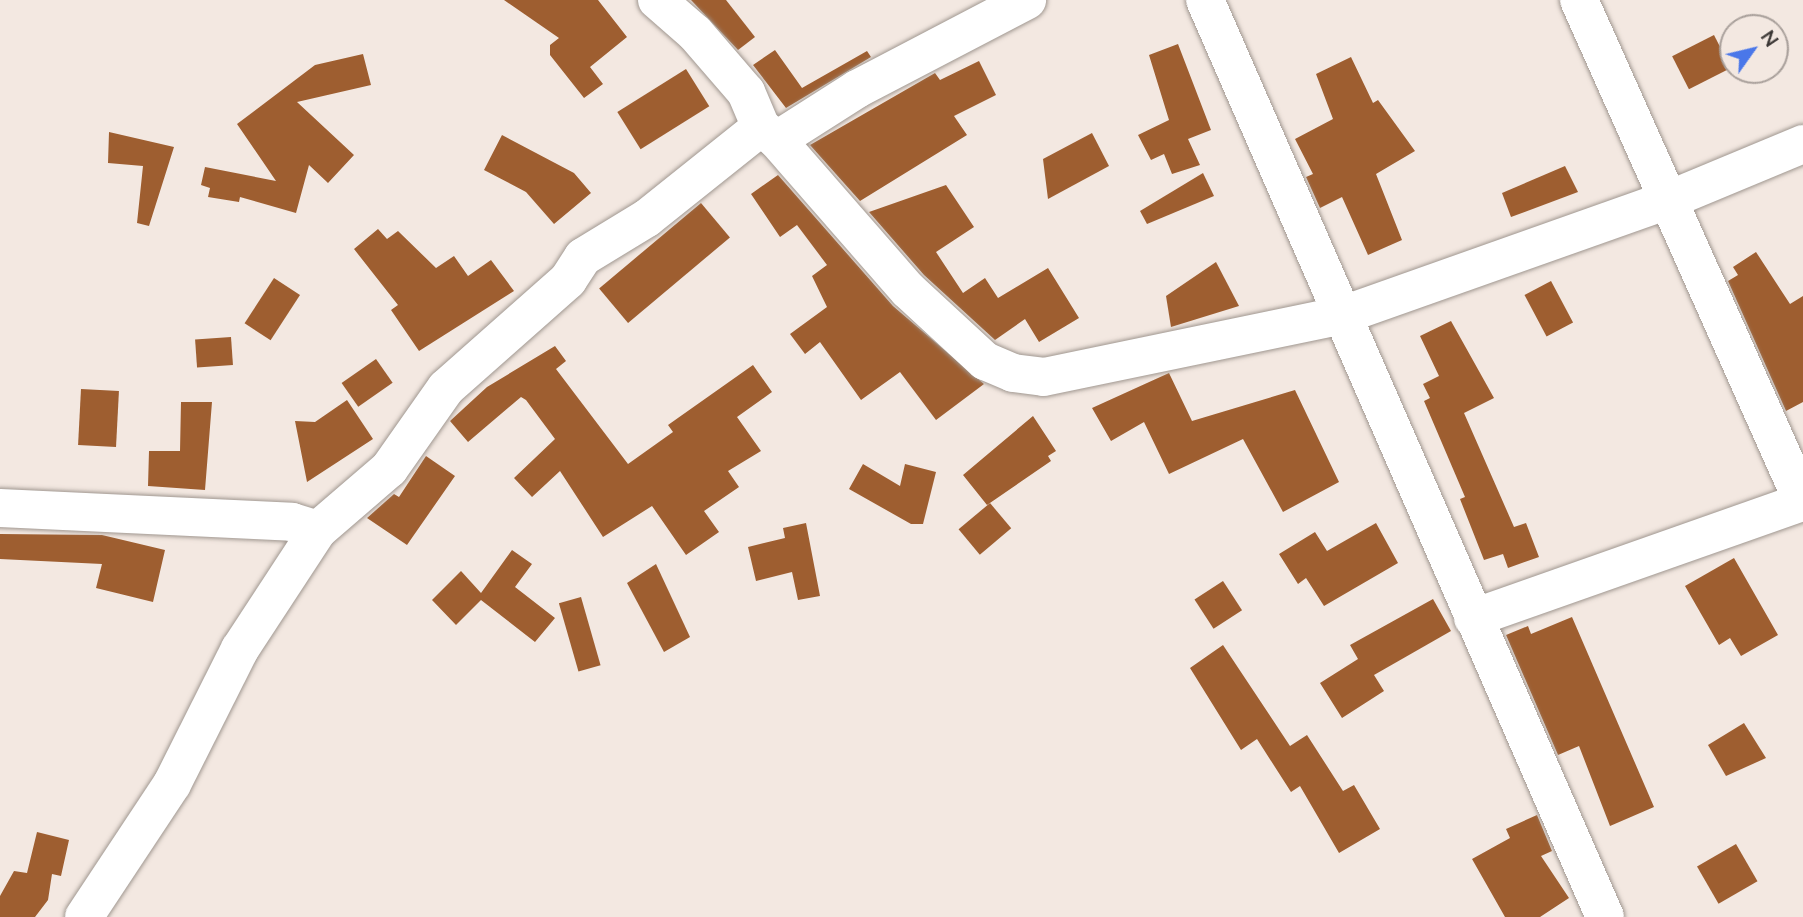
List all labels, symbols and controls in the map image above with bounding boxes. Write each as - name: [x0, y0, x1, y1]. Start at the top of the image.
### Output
- north arrow: [1719, 14, 1789, 84]
- text: N: [1757, 26, 1784, 51]

